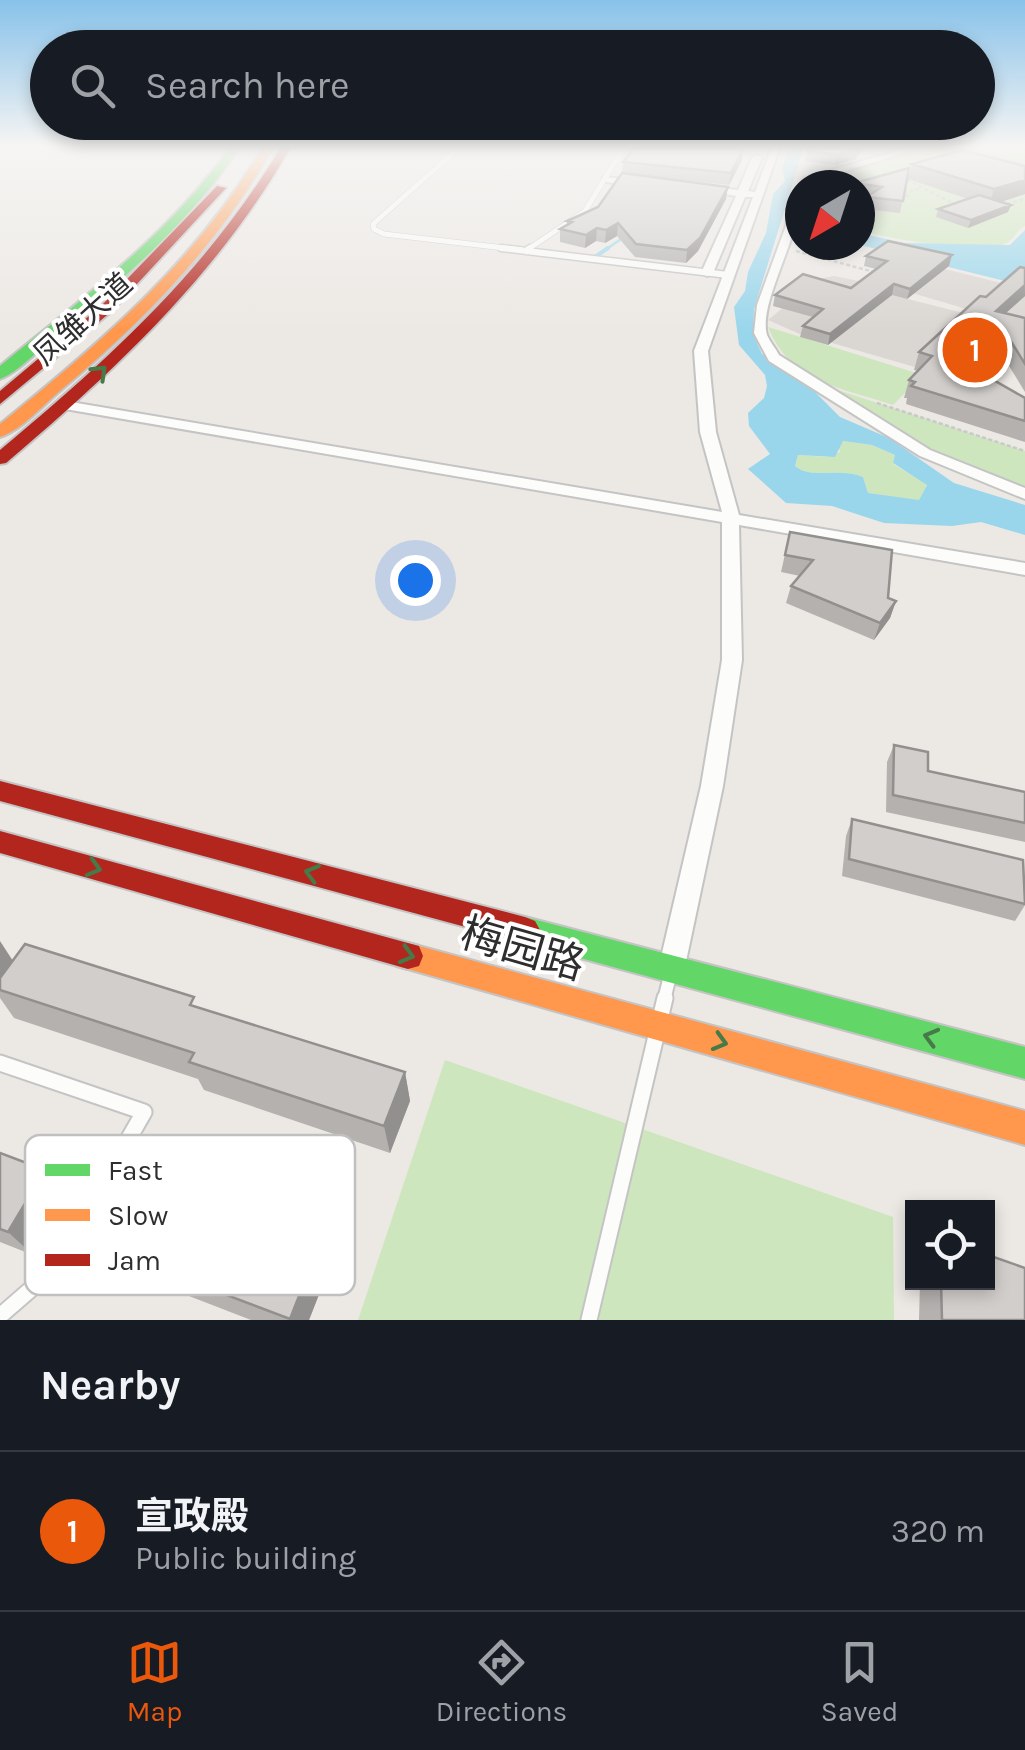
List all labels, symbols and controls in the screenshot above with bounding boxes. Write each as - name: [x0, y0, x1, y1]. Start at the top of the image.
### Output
- search box: [30, 30, 995, 140]
- icon: search: [65, 58, 120, 113]
- text: Search here: [145, 63, 349, 108]
- north arrow: [785, 170, 875, 260]
- street label: 凤雏大道: [26, 265, 140, 373]
- pin: 1: [942, 312, 1008, 388]
- one-way arrow: [88, 366, 107, 384]
- your location: [390, 555, 441, 606]
- one-way arrow: [85, 857, 102, 878]
- one-way arrow: [304, 863, 322, 884]
- street label: 梅园路: [455, 908, 590, 990]
- one-way arrow: [398, 943, 415, 964]
- one-way arrow: [923, 1028, 940, 1049]
- one-way arrow: [711, 1031, 728, 1052]
- legend: [25, 1135, 355, 1295]
- text: Fast: [108, 1154, 163, 1187]
- text: Slow: [108, 1199, 168, 1232]
- map controls: [905, 1200, 995, 1290]
- button: locate: [905, 1200, 995, 1290]
- text: Jam: [108, 1244, 161, 1277]
- text: Nearby: [40, 1360, 180, 1410]
- text: 宣政殿: [135, 1494, 249, 1539]
- text: 1: [67, 1513, 78, 1550]
- text: 320 m: [891, 1513, 985, 1550]
- text: Public building: [135, 1540, 356, 1577]
- tab: Map: [127, 1635, 182, 1728]
- tab: Directions: [436, 1635, 567, 1728]
- tab: Saved: [821, 1635, 898, 1728]

